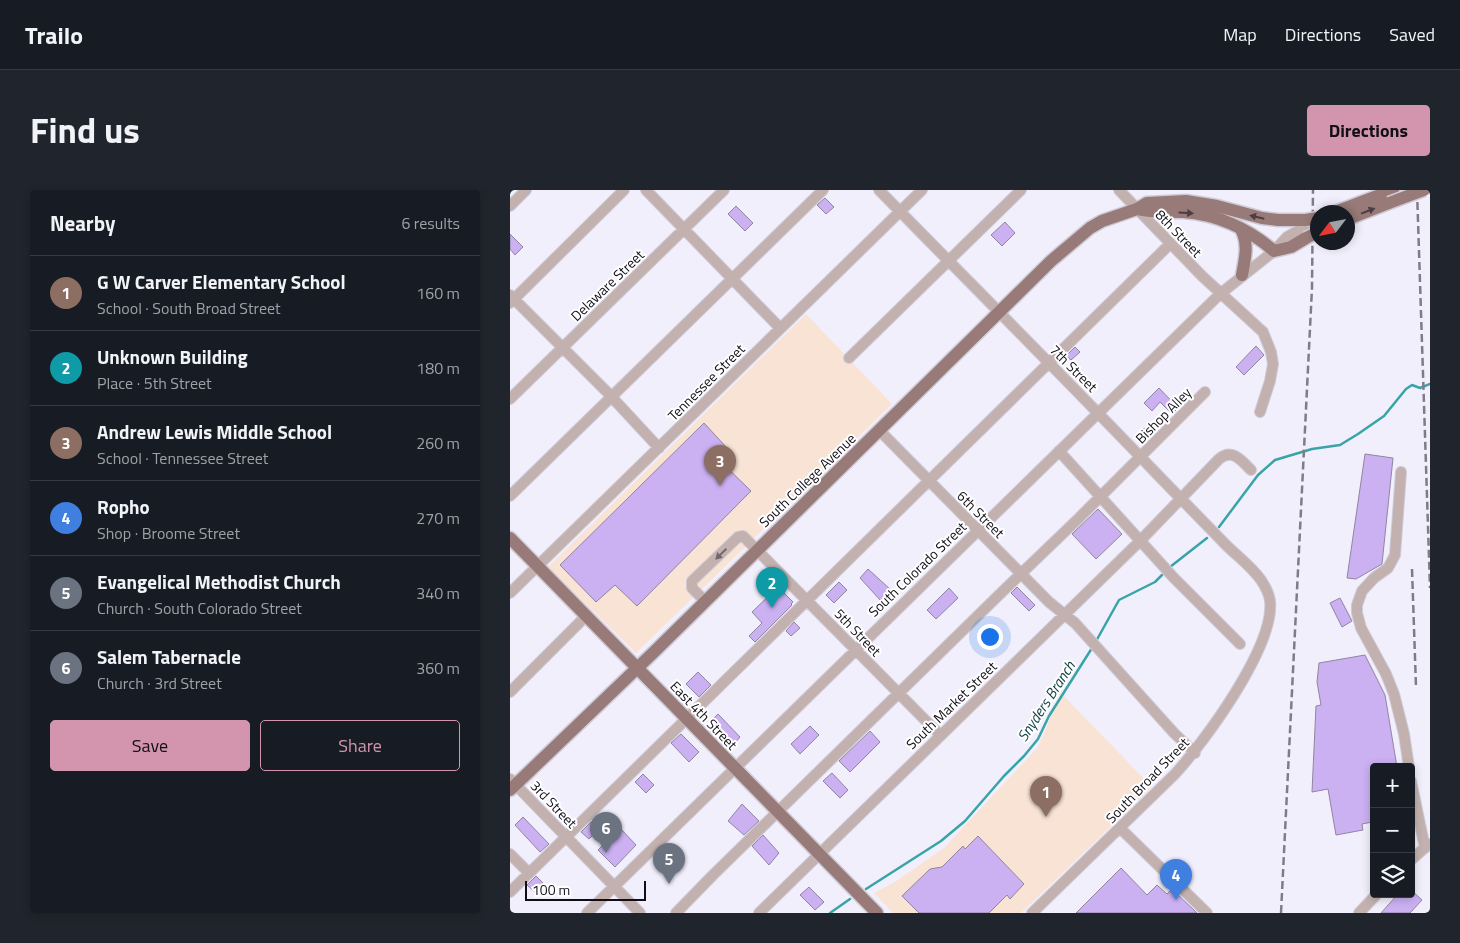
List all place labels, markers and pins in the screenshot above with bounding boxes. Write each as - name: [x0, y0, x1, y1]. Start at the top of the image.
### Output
- pin: 3: [704, 445, 736, 486]
- pin: 2: [756, 567, 788, 608]
- pin: 1: [1030, 776, 1062, 817]
- pin: 6: [590, 812, 622, 853]
- pin: 5: [653, 843, 685, 884]
- pin: 4: [1160, 859, 1192, 900]

